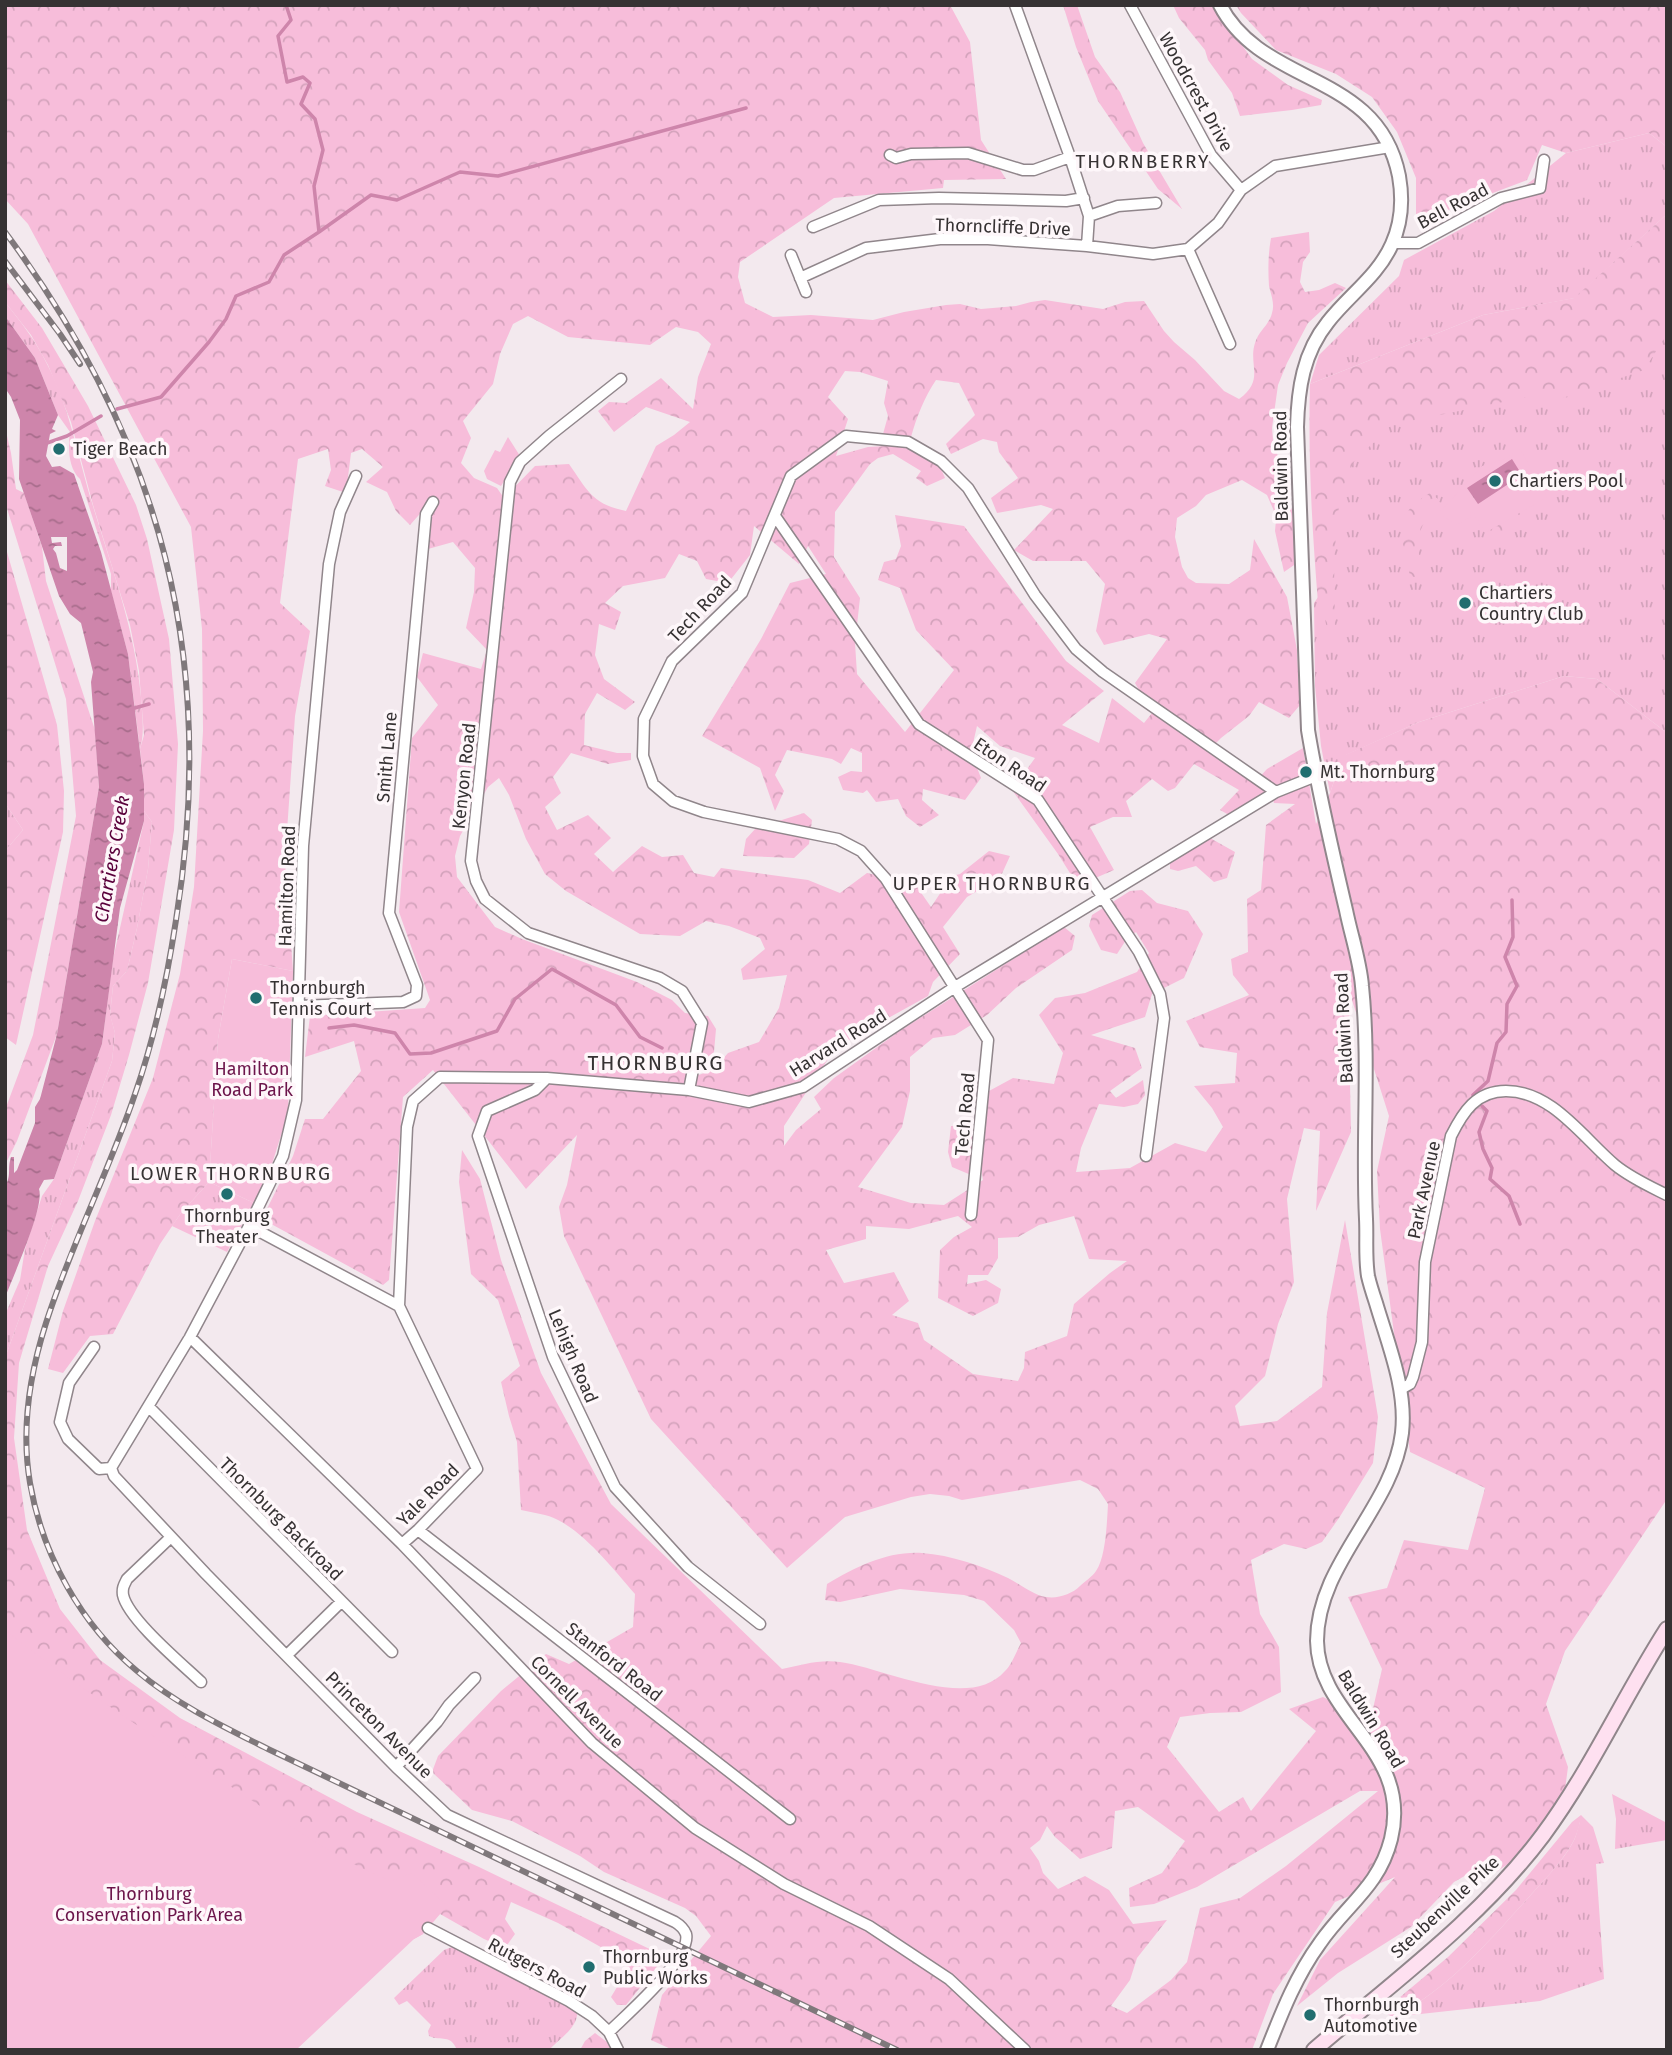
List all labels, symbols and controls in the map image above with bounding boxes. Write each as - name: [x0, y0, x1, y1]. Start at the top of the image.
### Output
- street label: Woodcrest Drive: [1154, 28, 1238, 156]
- district label: THORNBERRY: [1075, 150, 1211, 173]
- street label: Bell Road: [1414, 178, 1492, 234]
- street label: Thorncliffe Drive: [935, 214, 1071, 240]
- street label: Baldwin Road: [1269, 410, 1293, 522]
- place label: Tiger Beach: [73, 438, 168, 460]
- marker: Tiger Beach: [51, 441, 67, 457]
- place label: Chartiers Pool: [1509, 470, 1624, 492]
- marker: Chartiers Pool: [1487, 473, 1503, 489]
- street label: Tech Road: [663, 571, 737, 647]
- place label: Chartiers Country Club: [1479, 582, 1584, 625]
- marker: Chartiers Country Club: [1457, 595, 1473, 611]
- street label: Smith Lane: [372, 711, 402, 803]
- street label: Kenyon Road: [447, 722, 481, 830]
- street label: Eton Road: [969, 733, 1051, 797]
- place label: Mt. Thornburg: [1320, 761, 1435, 783]
- marker: Mt. Thornburg: [1298, 764, 1314, 780]
- water label: Chartiers Creek: [89, 794, 135, 924]
- street label: Hamilton Road: [274, 825, 300, 947]
- district label: UPPER THORNBURG: [892, 872, 1092, 895]
- street label: Baldwin Road: [1330, 972, 1358, 1084]
- place label: Thornburgh Tennis Court: [270, 977, 372, 1020]
- marker: Thornburgh Tennis Court: [248, 990, 264, 1006]
- street label: Harvard Road: [785, 1004, 891, 1082]
- district label: THORNBURG: [587, 1050, 725, 1076]
- park label: Hamilton Road Park: [211, 1058, 294, 1101]
- street label: Tech Road: [950, 1071, 980, 1157]
- street label: Park Avenue: [1403, 1139, 1445, 1241]
- district label: LOWER THORNBURG: [130, 1162, 332, 1185]
- marker: Thornburg Theater: [219, 1186, 235, 1202]
- place label: Thornburg Theater: [184, 1205, 270, 1248]
- street label: Lehigh Road: [543, 1306, 603, 1406]
- street label: Thornburg Backroad: [215, 1453, 347, 1585]
- street label: Yale Road: [392, 1459, 464, 1531]
- street label: Stanford Road: [561, 1618, 667, 1706]
- street label: Cornell Avenue: [526, 1651, 628, 1753]
- street label: Baldwin Road: [1333, 1666, 1409, 1772]
- street label: Princeton Avenue: [321, 1667, 437, 1783]
- street label: Steubenville Pike: [1386, 1851, 1504, 1963]
- park label: Thornburg Conservation Park Area: [55, 1883, 243, 1926]
- street label: Rutgers Road: [484, 1933, 590, 2003]
- place label: Thornburg Public Works: [603, 1946, 708, 1989]
- marker: Thornburg Public Works: [581, 1959, 597, 1975]
- place label: Thornburgh Automotive: [1324, 1994, 1420, 2037]
- marker: Thornburgh Automotive: [1302, 2007, 1318, 2023]

